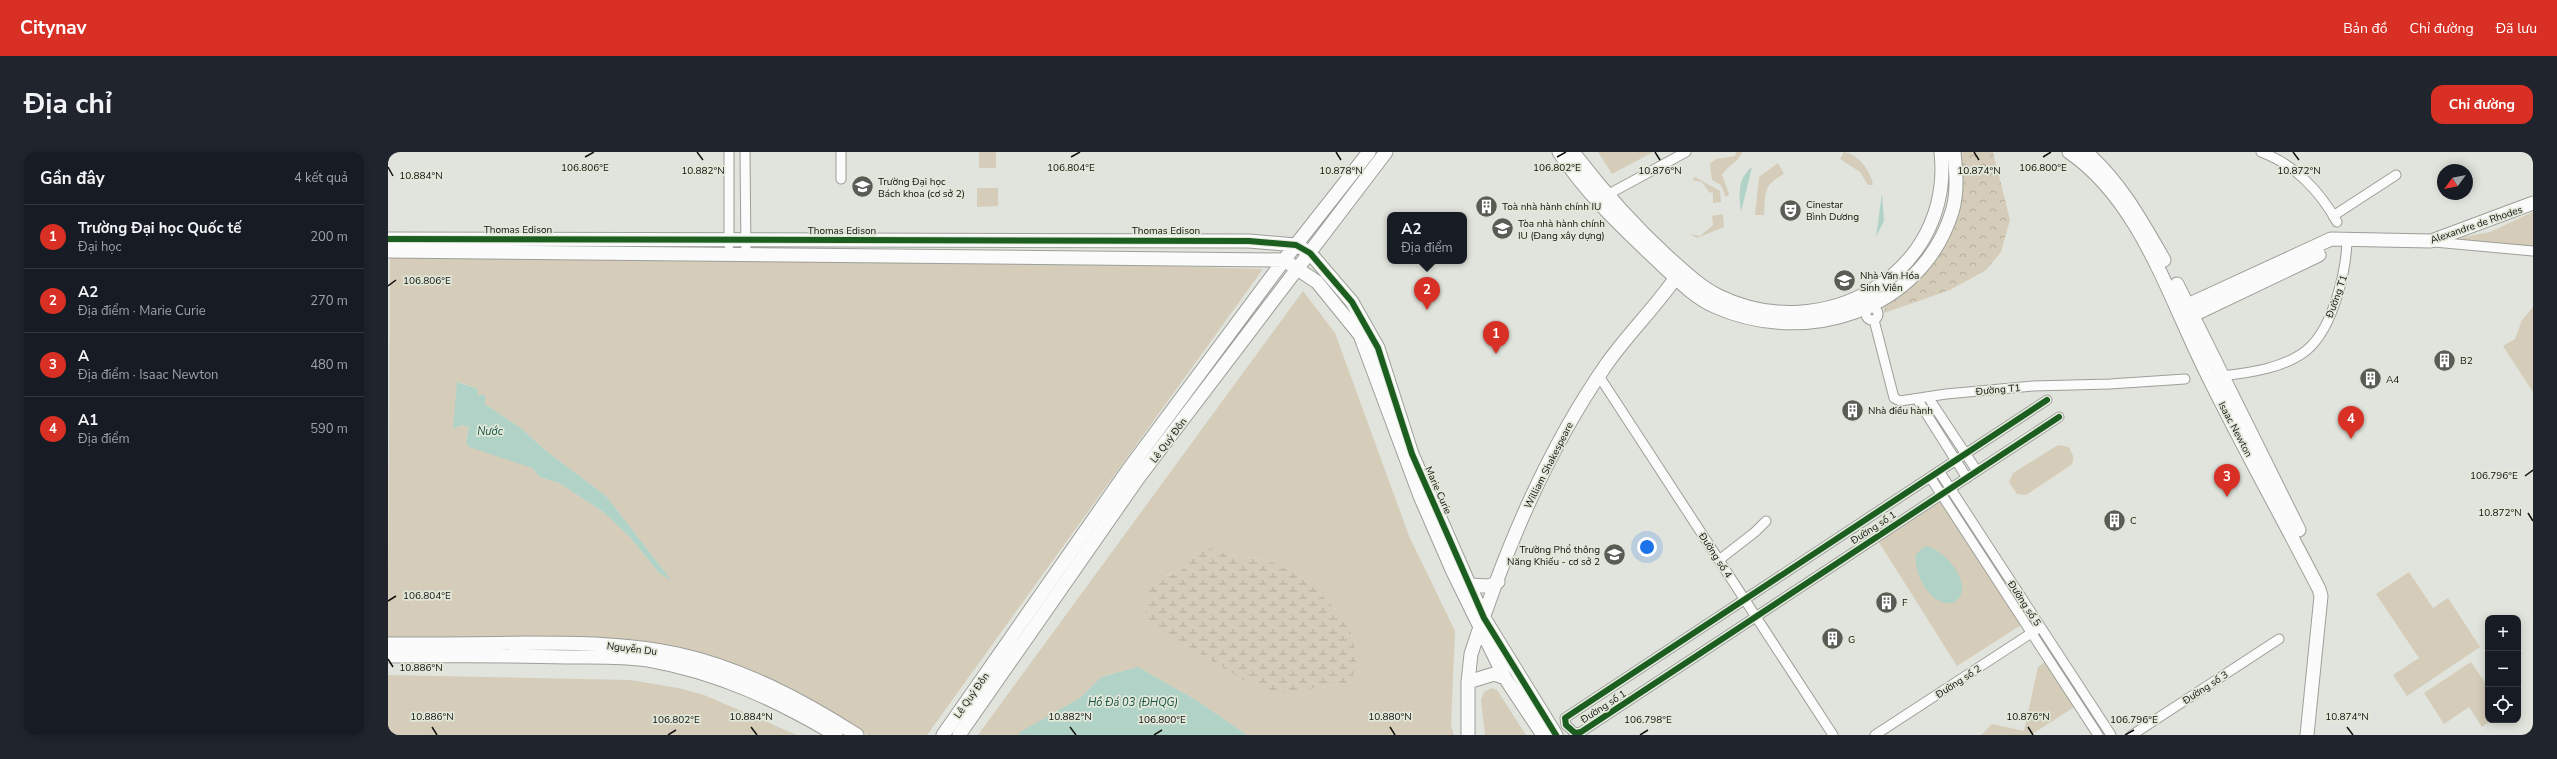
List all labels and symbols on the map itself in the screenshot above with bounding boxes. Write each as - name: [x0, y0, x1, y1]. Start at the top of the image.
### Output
- text: 106.806°E: [561, 161, 609, 175]
- text: 106.804°E: [1047, 161, 1095, 175]
- text: 106.802°E: [1533, 161, 1581, 175]
- text: 106.800°E: [2019, 161, 2067, 175]
- text: 10.882°N: [681, 164, 725, 178]
- text: 10.878°N: [1319, 164, 1363, 178]
- text: 10.876°N: [1638, 164, 1682, 178]
- text: 10.874°N: [1957, 164, 2001, 178]
- text: 10.872°N: [2277, 164, 2321, 178]
- north arrow: [2437, 164, 2473, 200]
- text: 10.884°N: [399, 169, 443, 183]
- school or university icon: Trường Đại học Bách khoa (cơ sở 2): [850, 174, 876, 200]
- place label: Trường Đại học Bách khoa (cơ sở 2): [878, 175, 965, 201]
- building icon: Toà nhà hành chính IU: [1474, 193, 1500, 219]
- theatre icon: Cinestar Bình Dương: [1778, 197, 1804, 223]
- place label: Cinestar Bình Dương: [1806, 198, 1859, 224]
- place label: Toà nhà hành chính IU: [1502, 200, 1601, 214]
- street label: Alexandre de Rhodes: [2428, 203, 2524, 247]
- school or university icon: Tòa nhà hành chính IU (Đang xây dựng): [1490, 216, 1516, 242]
- place label: Tòa nhà hành chính IU (Đang xây dựng): [1518, 217, 1605, 243]
- street label: Thomas Edison: [484, 223, 552, 237]
- street label: Thomas Edison: [808, 224, 876, 238]
- street label: Thomas Edison: [1132, 224, 1200, 238]
- school or university icon: Nhà Văn Hóa Sinh Viên: [1831, 268, 1857, 294]
- place label: Nhà Văn Hóa Sinh Viên: [1860, 269, 1919, 295]
- street label: Đường T1: [2322, 273, 2351, 321]
- text: 106.806°E: [403, 274, 451, 288]
- pin: 2: [1414, 277, 1440, 310]
- pin: 1: [1483, 321, 1509, 354]
- building icon: B2: [2432, 347, 2458, 373]
- place label: B2: [2460, 354, 2473, 368]
- building icon: A4: [2358, 366, 2384, 392]
- place label: A4: [2386, 373, 2399, 387]
- street label: Đường T1: [1974, 381, 2021, 399]
- building icon: Nhà điều hành: [1839, 397, 1865, 423]
- street label: Isaac Newton: [2215, 399, 2256, 460]
- place label: Nhà điều hành: [1868, 404, 1933, 418]
- pin: 4: [2338, 406, 2364, 439]
- street label: Lê Quý Đôn: [1147, 415, 1190, 466]
- street label: William Shakespeare: [1521, 420, 1577, 511]
- water label: Nước: [477, 424, 504, 439]
- street label: Marie Curie: [1421, 464, 1455, 517]
- pin: 3: [2214, 464, 2240, 497]
- text: 106.796°E: [2470, 469, 2518, 483]
- text: 10.872°N: [2478, 506, 2522, 520]
- building icon: C: [2102, 507, 2128, 533]
- street label: Đường số 1: [1847, 508, 1899, 548]
- place label: C: [2130, 514, 2137, 528]
- street label: Đường số 4: [1695, 529, 1735, 581]
- your location: [1637, 537, 1657, 557]
- school or university icon: Trường Phổ thông Năng Khiếu - cơ sở 2: [1602, 542, 1628, 568]
- place label: Trường Phổ thông Năng Khiếu - cơ sở 2: [1507, 543, 1600, 569]
- street label: Đường số 5: [2004, 577, 2044, 629]
- text: 106.804°E: [403, 589, 451, 603]
- building icon: F: [1874, 589, 1900, 615]
- place label: F: [1902, 596, 1908, 610]
- building icon: G: [1819, 626, 1845, 652]
- place label: G: [1848, 633, 1855, 647]
- street label: Nguyễn Du: [606, 639, 658, 659]
- text: 10.886°N: [399, 661, 443, 675]
- street label: Đường số 2: [1932, 662, 1984, 702]
- street label: Đường số 3: [2179, 668, 2231, 708]
- street label: Lê Quý Đôn: [951, 670, 993, 721]
- street label: Đường số 1: [1577, 687, 1629, 727]
- water label: Hồ Đá 03 (ĐHQG): [1088, 695, 1178, 710]
- text: 10.886°N: [410, 710, 454, 724]
- text: 10.884°N: [729, 710, 773, 724]
- text: 10.882°N: [1048, 710, 1092, 724]
- text: 10.880°N: [1368, 710, 1412, 724]
- text: 10.876°N: [2006, 710, 2050, 724]
- text: 10.874°N: [2325, 710, 2369, 724]
- text: 106.802°E: [652, 713, 700, 727]
- text: 106.800°E: [1138, 713, 1186, 727]
- text: 106.798°E: [1624, 713, 1672, 727]
- text: 106.796°E: [2110, 713, 2158, 727]

